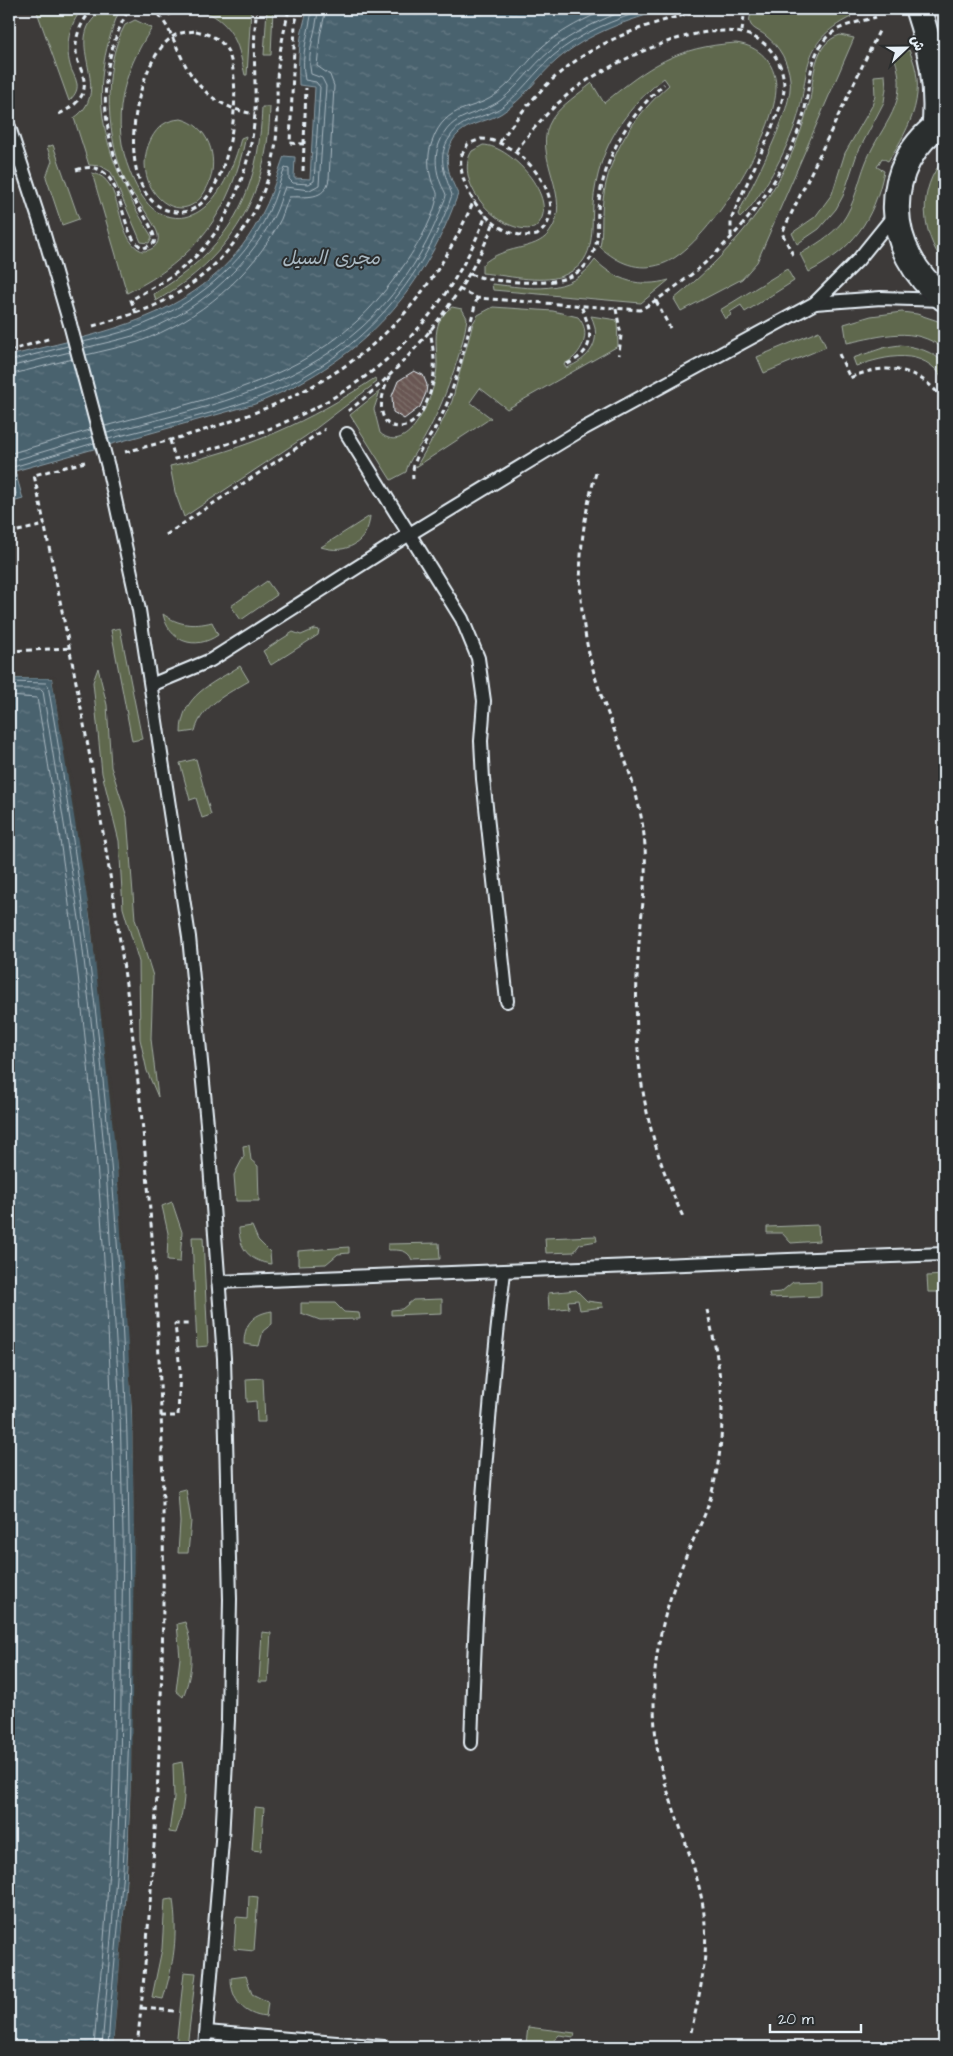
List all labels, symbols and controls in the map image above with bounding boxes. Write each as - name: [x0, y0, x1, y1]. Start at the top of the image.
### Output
- north arrow: [880, 22, 930, 72]
- text: ش: [905, 33, 929, 54]
- water label: مجرى السيل: [282, 245, 380, 272]
- scale bar: [770, 2001, 862, 2033]
- text: 20 m: [778, 2009, 814, 2030]

